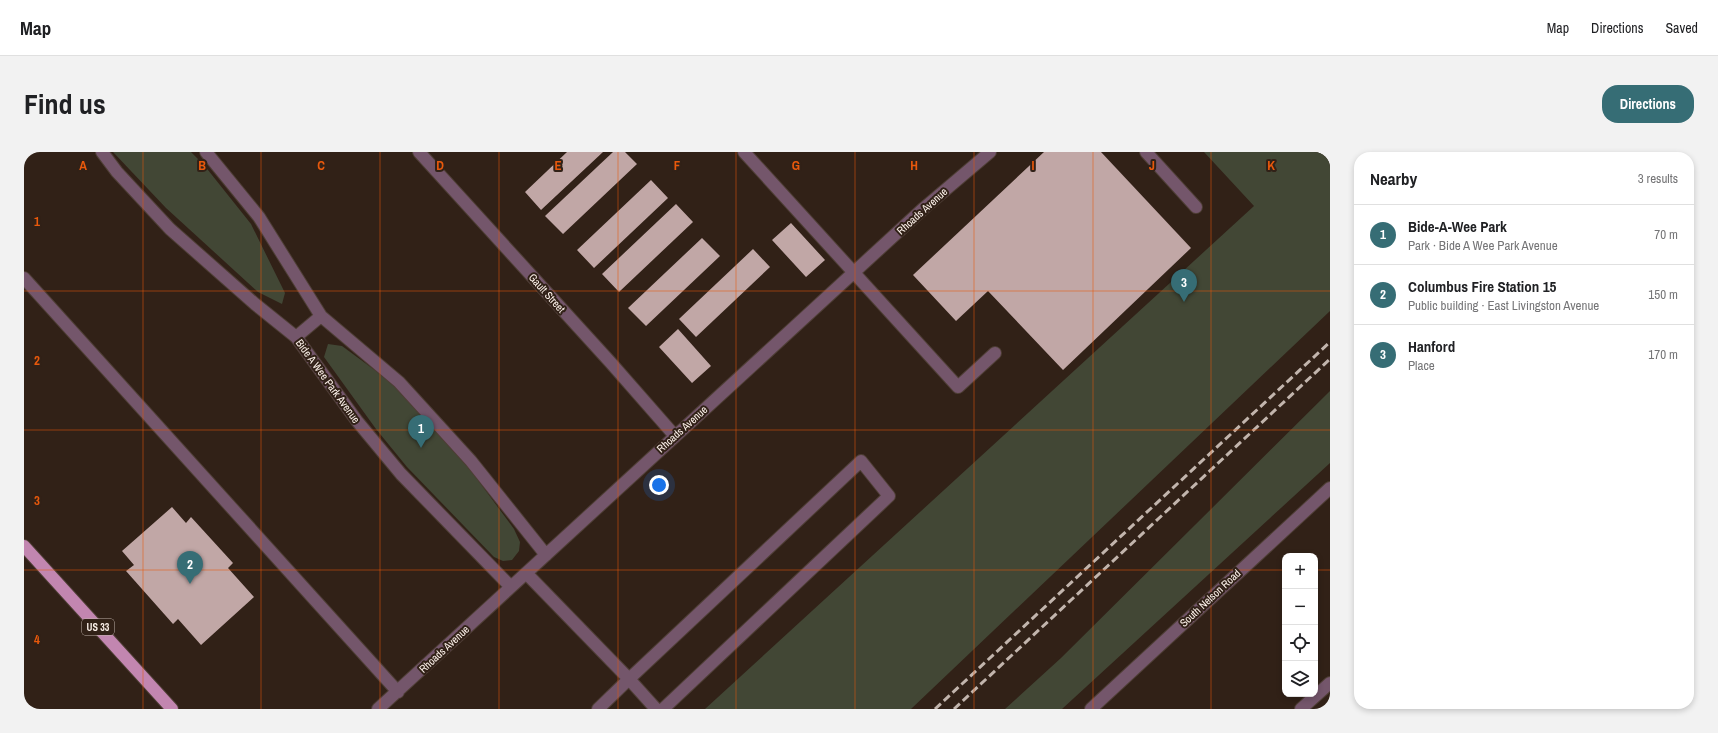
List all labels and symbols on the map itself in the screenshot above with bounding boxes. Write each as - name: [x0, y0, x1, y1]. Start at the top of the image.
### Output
- text: A: [79, 157, 87, 174]
- text: B: [198, 157, 206, 174]
- text: C: [317, 157, 325, 174]
- text: D: [436, 157, 444, 174]
- text: E: [554, 157, 562, 174]
- text: F: [674, 157, 681, 174]
- text: G: [792, 157, 800, 174]
- text: H: [910, 157, 918, 174]
- text: I: [1032, 157, 1035, 174]
- text: J: [1149, 157, 1155, 174]
- text: K: [1267, 157, 1275, 174]
- street label: Rhoads Avenue: [894, 185, 950, 237]
- text: 1: [34, 213, 40, 230]
- pin: 3: [1171, 269, 1197, 302]
- street label: Gault Street: [526, 270, 569, 316]
- street label: Bide A Wee Park Avenue: [293, 336, 363, 426]
- text: 2: [34, 352, 40, 369]
- street label: Rhoads Avenue: [654, 403, 710, 455]
- pin: 1: [408, 415, 434, 448]
- your location: [649, 475, 669, 495]
- text: 3: [34, 492, 40, 509]
- pin: 2: [177, 551, 203, 584]
- street label: South Nelson Road: [1177, 566, 1243, 630]
- road number: US 33: [82, 619, 114, 635]
- street label: Rhoads Avenue: [416, 622, 472, 676]
- text: 4: [34, 631, 40, 648]

